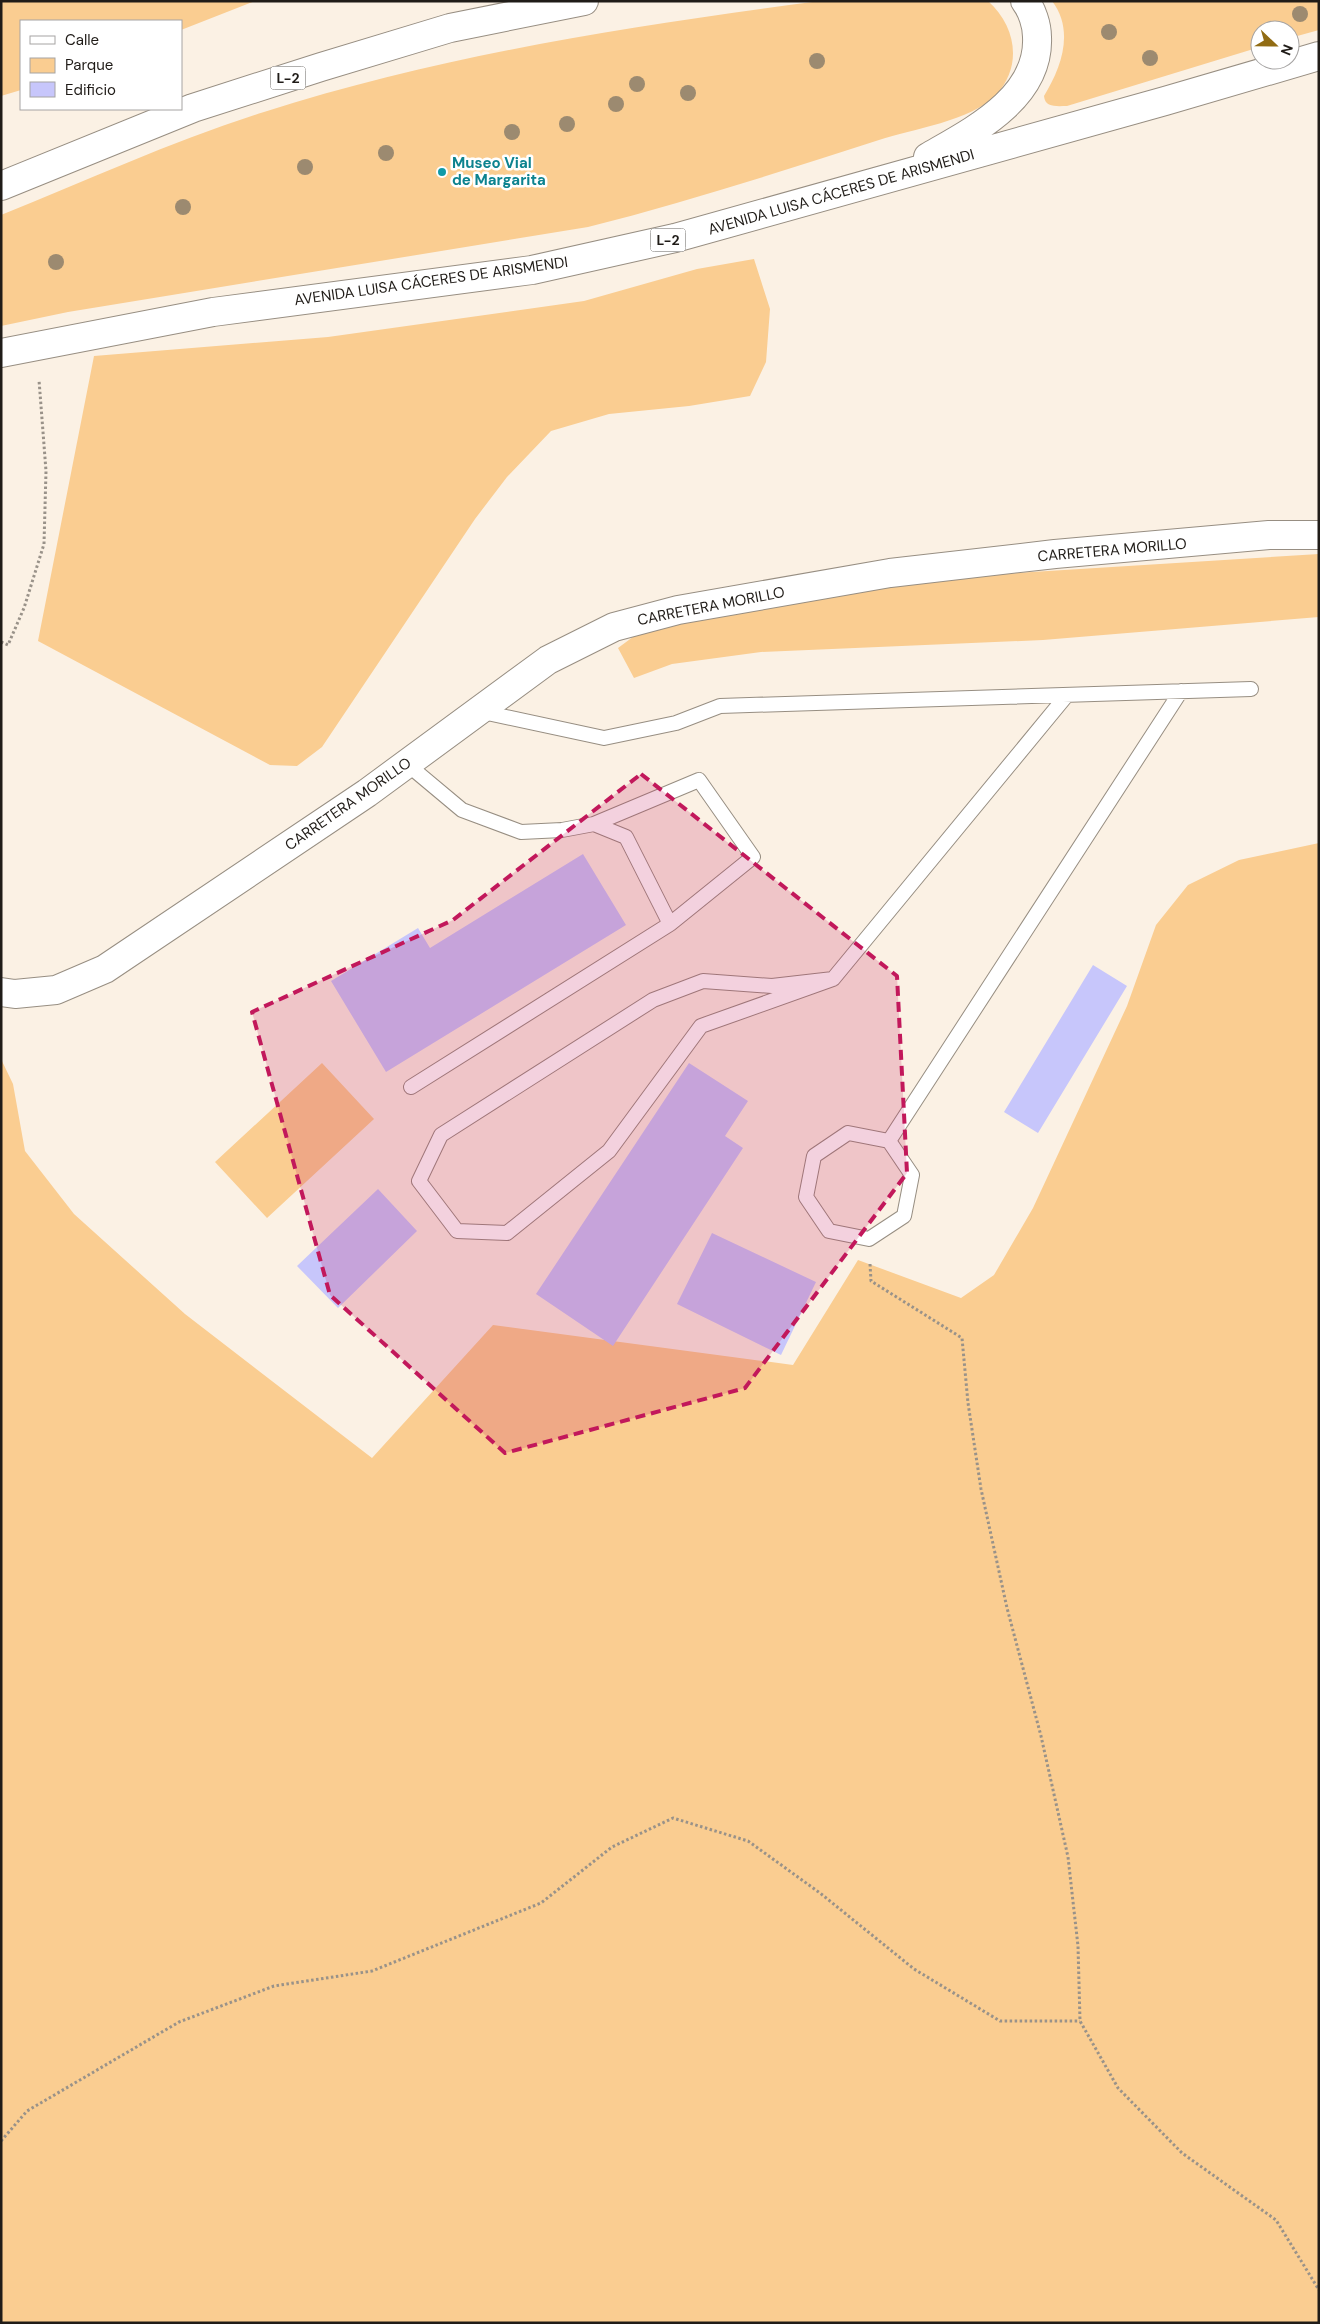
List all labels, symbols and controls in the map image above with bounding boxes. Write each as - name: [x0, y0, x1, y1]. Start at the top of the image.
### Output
- legend: [20, 20, 182, 110]
- north arrow: [1250, 20, 1300, 70]
- text: Calle: [65, 30, 99, 50]
- text: N: [1277, 42, 1297, 58]
- text: Parque: [65, 55, 113, 75]
- road number: L-2: [270, 66, 306, 90]
- text: Edificio: [65, 80, 116, 100]
- street label: AVENIDA LUISA CÁCERES DE ARISMENDI: [706, 144, 976, 240]
- place label: Museo Vial de Margarita: [452, 153, 546, 190]
- marker: Museo Vial de Margarita: [436, 166, 448, 178]
- road number: L-2: [650, 228, 686, 252]
- street label: AVENIDA LUISA CÁCERES DE ARISMENDI: [293, 252, 569, 310]
- street label: CARRETERA MORILLO: [1037, 534, 1187, 566]
- street label: CARRETERA MORILLO: [636, 582, 786, 630]
- street label: CARRETERA MORILLO: [281, 753, 415, 855]

